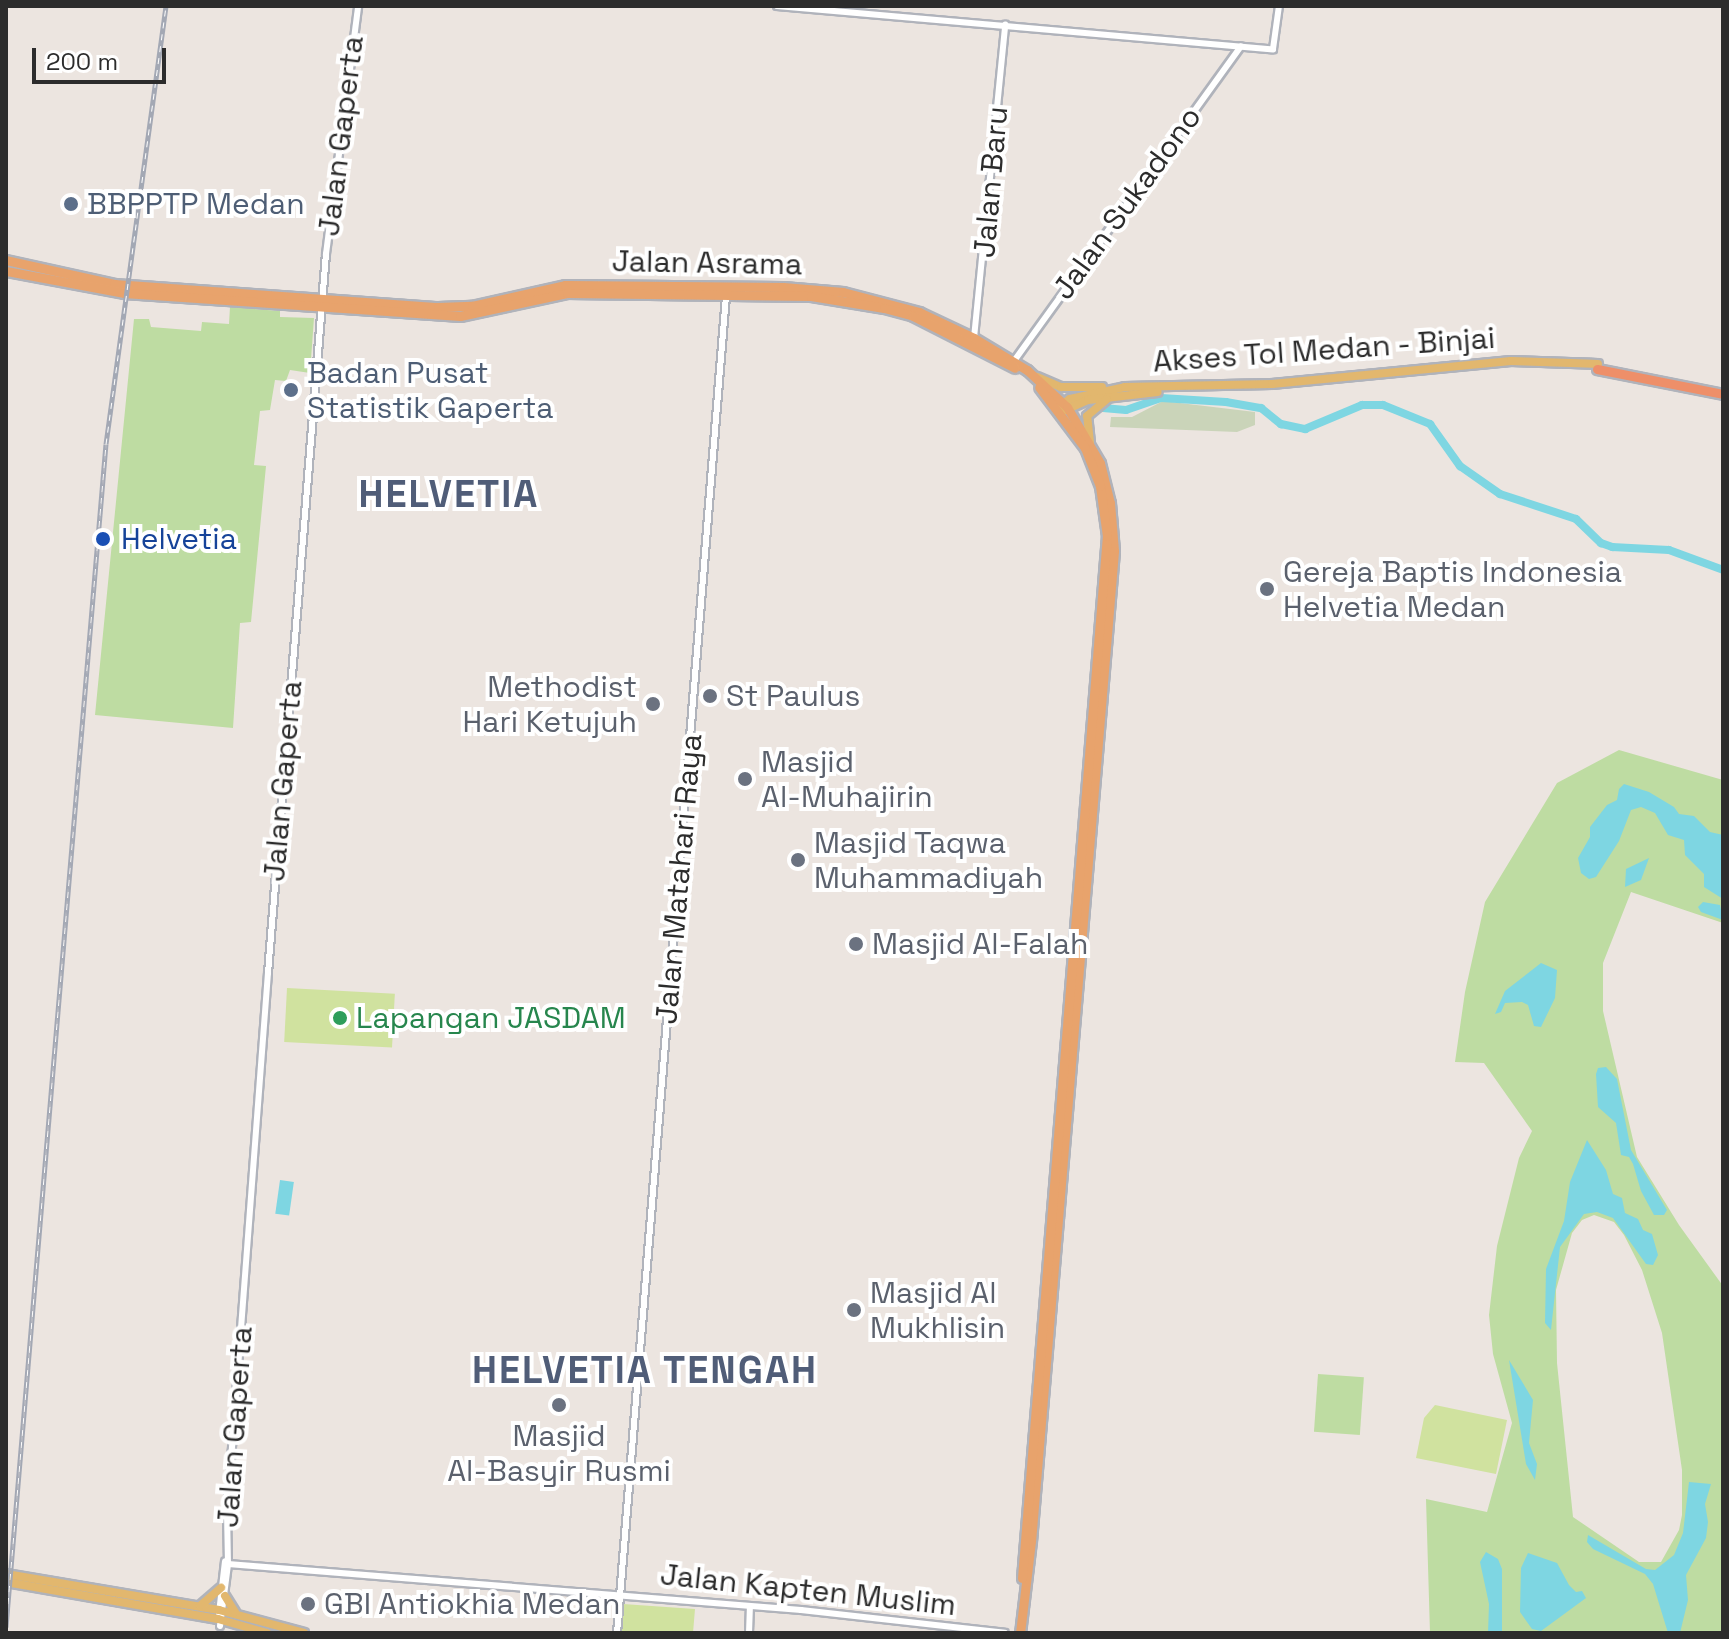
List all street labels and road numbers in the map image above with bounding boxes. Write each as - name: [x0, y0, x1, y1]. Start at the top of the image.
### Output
- street label: Jalan Gaperta: [311, 34, 371, 238]
- street label: Jalan Sukadono: [1045, 100, 1209, 306]
- street label: Jalan Baru: [966, 105, 1016, 259]
- street label: Jalan Asrama: [611, 243, 803, 283]
- street label: Akses Tol Medan - Binjai: [1151, 320, 1497, 380]
- street label: Jalan Gaperta: [256, 679, 310, 883]
- street label: Jalan Matahari Raya: [648, 732, 710, 1026]
- street label: Jalan Gaperta: [210, 1325, 260, 1529]
- street label: Jalan Kapten Muslim: [658, 1557, 958, 1623]

